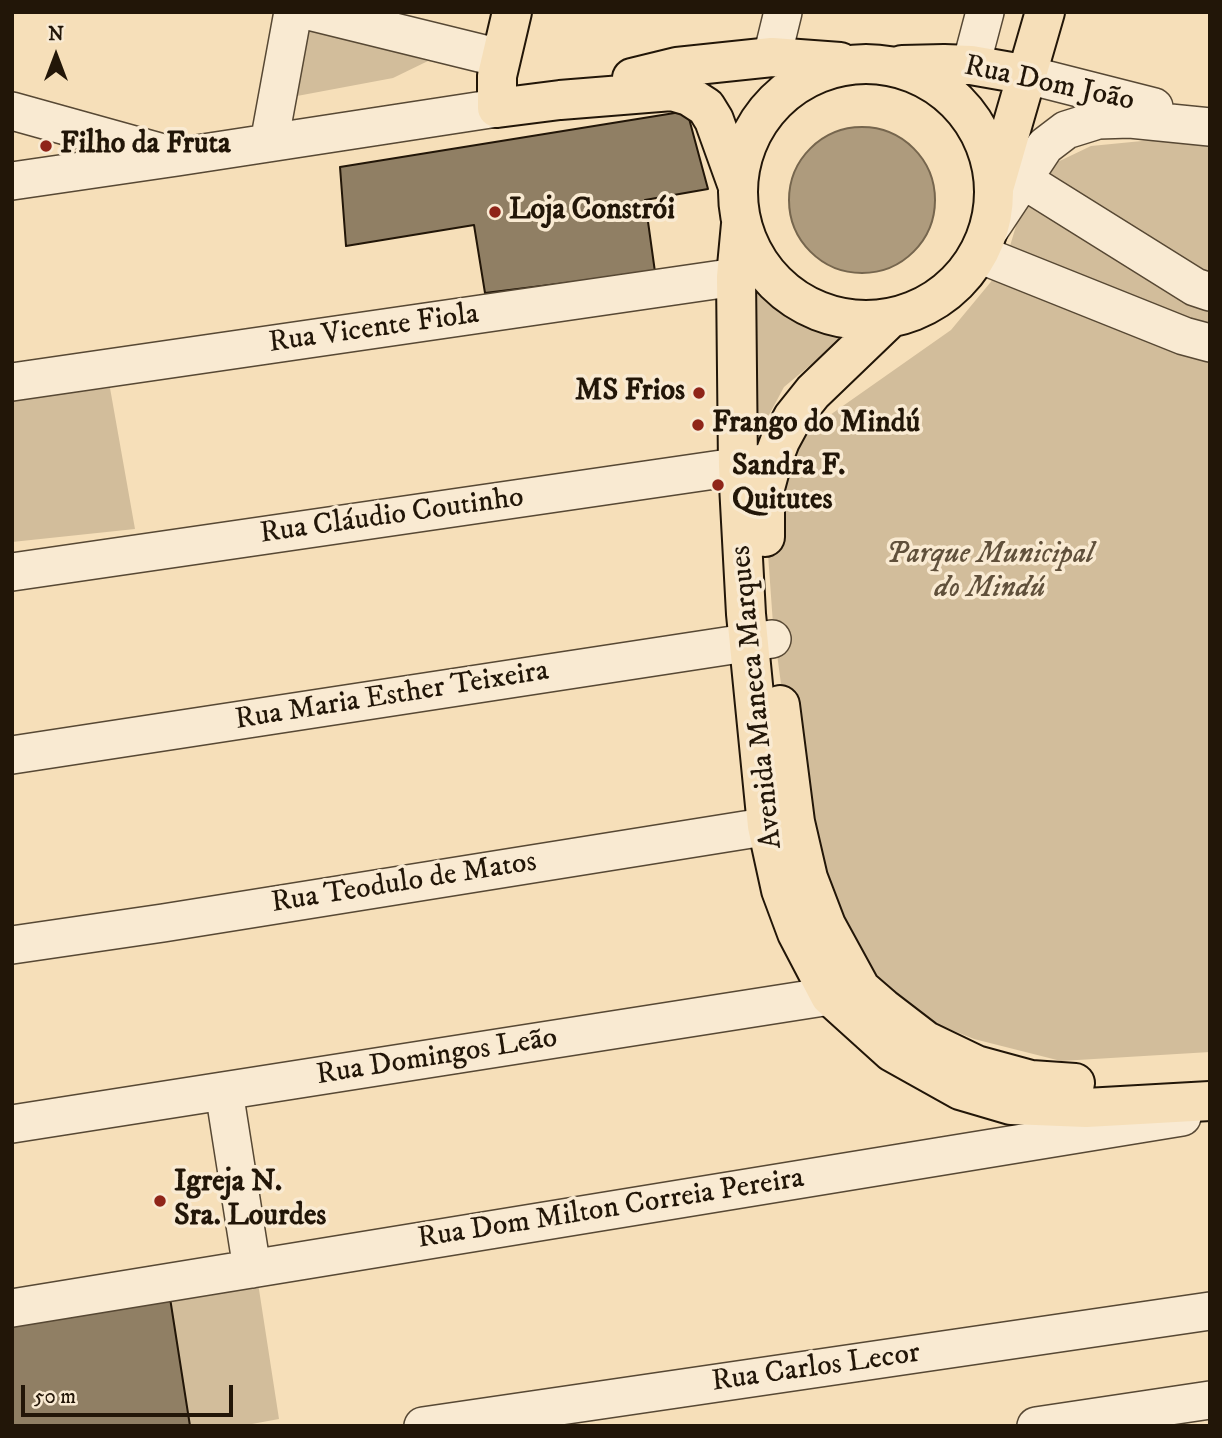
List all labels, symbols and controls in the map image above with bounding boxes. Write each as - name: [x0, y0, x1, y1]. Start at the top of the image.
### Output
- north arrow: [21, 21, 91, 91]
- text: N: [48, 23, 64, 46]
- street label: Rua Dom João: [961, 49, 1137, 121]
- place label: Filho da Fruta: [60, 128, 231, 164]
- marker: Filho da Fruta: [38, 138, 54, 154]
- place label: Loja Constrói: [509, 194, 675, 230]
- marker: Loja Constrói: [487, 204, 503, 220]
- street label: Rua Vicente Fiola: [267, 297, 481, 363]
- place label: MS Frios: [575, 375, 685, 411]
- marker: MS Frios: [691, 385, 707, 401]
- place label: Frango do Mindú: [712, 407, 920, 443]
- marker: Frango do Mindú: [690, 417, 706, 433]
- place label: Sandra F. Quitutes: [732, 450, 845, 520]
- marker: Sandra F. Quitutes: [710, 477, 726, 493]
- street label: Rua Cláudio Coutinho: [258, 481, 526, 553]
- park label: Parque Municipal do Mindú: [886, 538, 1094, 608]
- street label: Avenida Maneca Marques: [724, 544, 792, 850]
- street label: Rua Maria Esther Teixeira: [233, 654, 551, 740]
- street label: Rua Teodulo de Matos: [269, 845, 539, 923]
- street label: Rua Domingos Leão: [314, 1021, 560, 1095]
- street label: Rua Dom Milton Correia Pereira: [415, 1162, 807, 1258]
- place label: Igreja N. Sra. Lourdes: [174, 1166, 326, 1236]
- marker: Igreja N. Sra. Lourdes: [152, 1193, 168, 1209]
- street label: Rua Carlos Lecor: [710, 1337, 922, 1401]
- scale bar: [24, 1372, 236, 1416]
- text: 50 m: [34, 1384, 76, 1410]

